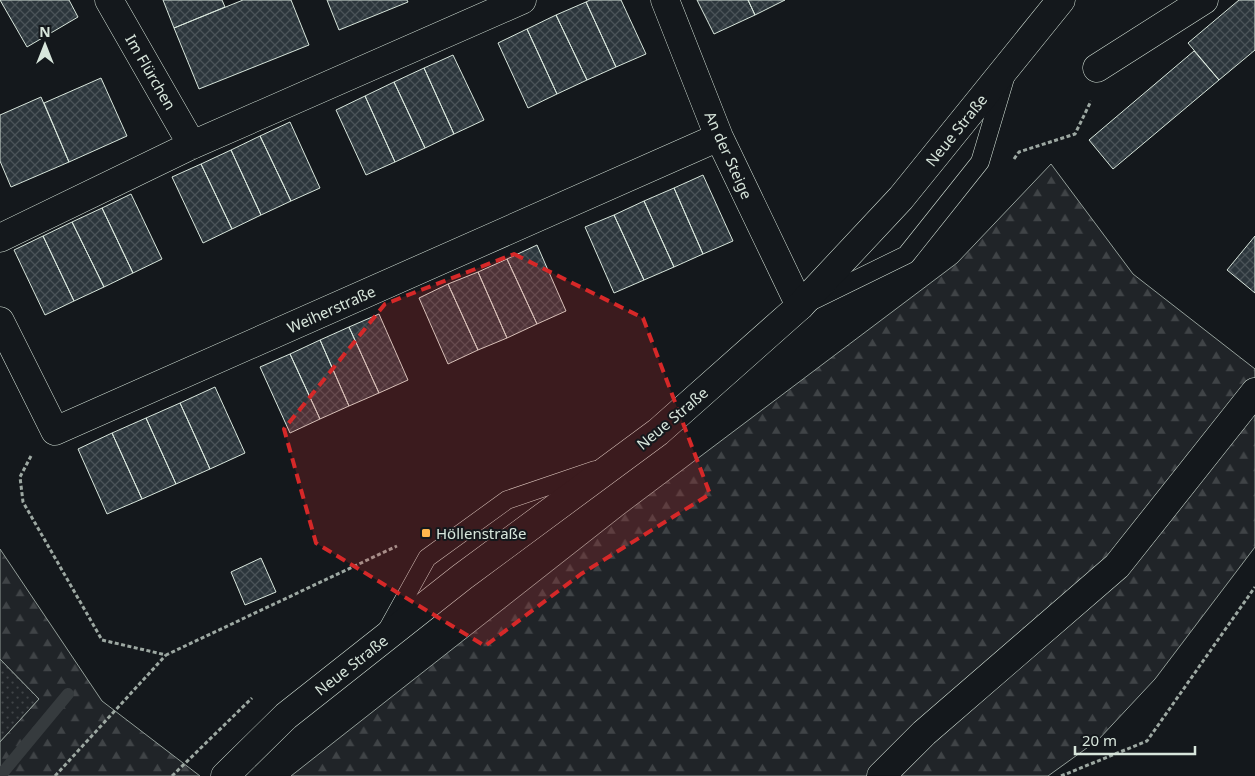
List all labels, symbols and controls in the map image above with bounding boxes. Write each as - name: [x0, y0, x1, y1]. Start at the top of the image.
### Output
- north arrow: [20, 20, 70, 70]
- text: N: [39, 22, 51, 41]
- street label: Im Flürchen: [121, 31, 181, 113]
- street label: Neue Straße: [921, 90, 991, 170]
- street label: An der Steige: [701, 108, 757, 202]
- street label: Weiherstraße: [284, 281, 378, 337]
- street label: Neue Straße: [632, 382, 712, 454]
- place label: Höllenstraße: [436, 523, 527, 543]
- marker: Höllenstraße: [420, 527, 432, 539]
- street label: Neue Straße: [310, 630, 392, 700]
- scale bar: [1075, 724, 1195, 756]
- text: 20 m: [1082, 730, 1117, 750]

